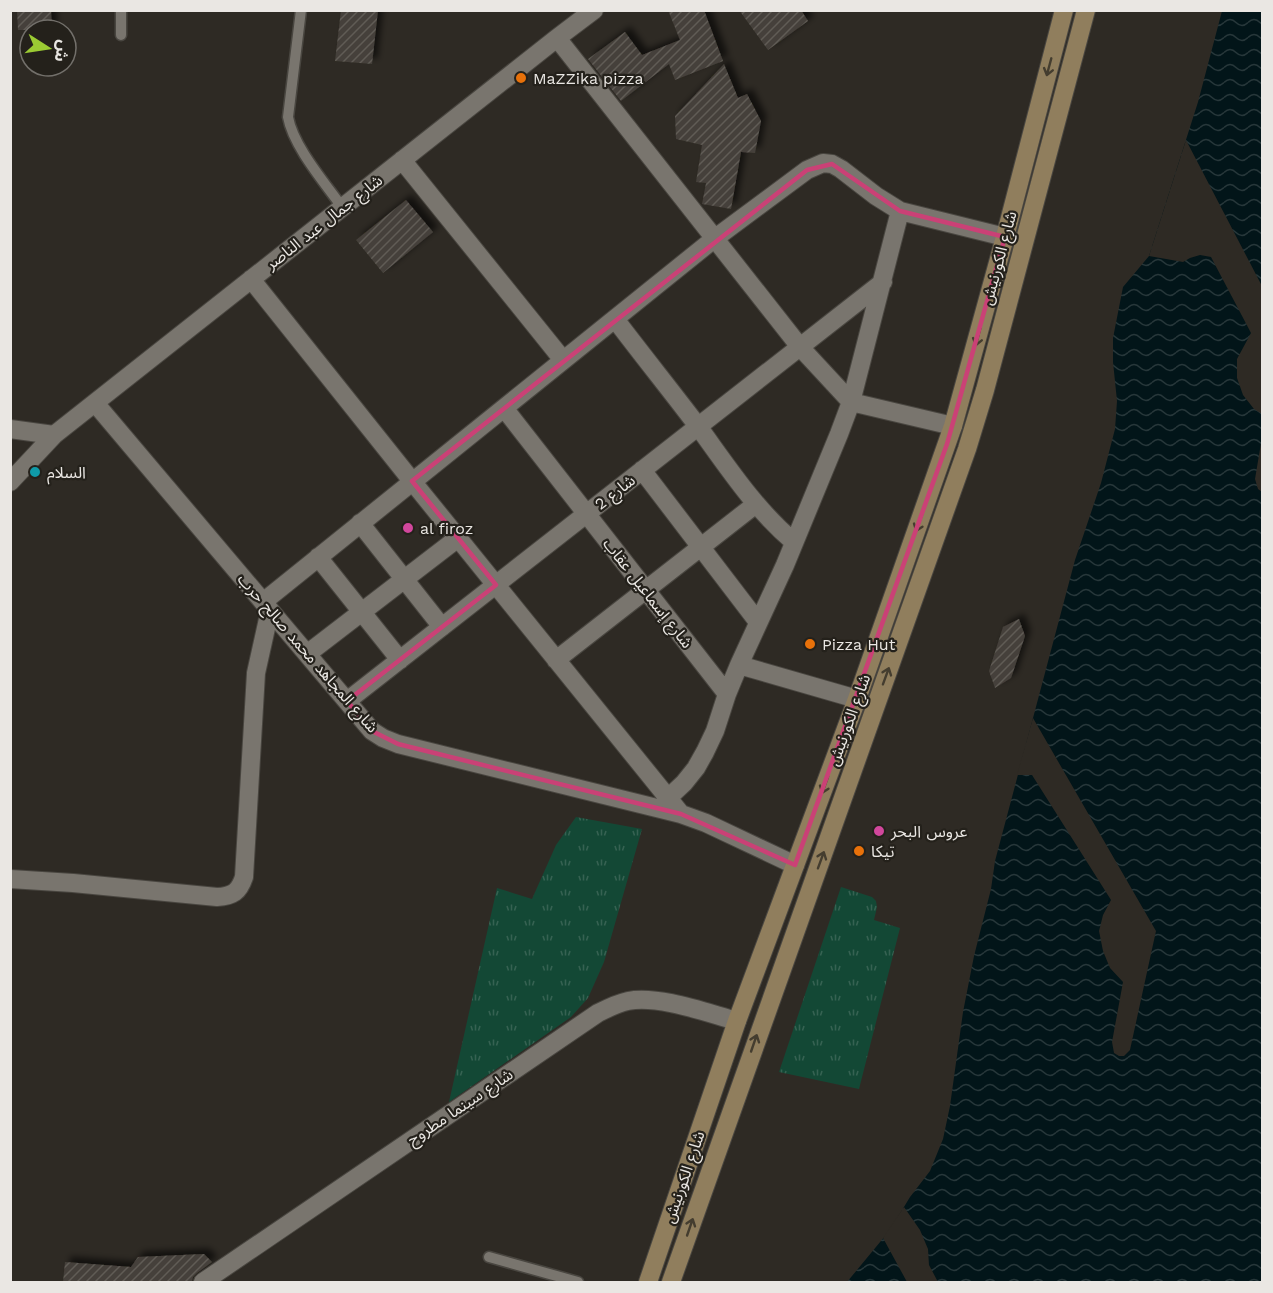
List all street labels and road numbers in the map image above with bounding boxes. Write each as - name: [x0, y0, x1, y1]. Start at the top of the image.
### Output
- street label: شارع جمال عبد الناصر: [261, 171, 388, 276]
- street label: شارع الكورنيش: [977, 209, 1024, 308]
- street label: شارع 2: [591, 470, 641, 516]
- street label: شارع إسماعيل عقاب: [597, 534, 697, 654]
- street label: شارع المجاهد محمد صالح حرب: [232, 570, 382, 738]
- street label: شارع الكورنيش: [824, 672, 877, 770]
- street label: شارع سينما مطروح: [404, 1065, 518, 1152]
- street label: شارع الكورنيش: [659, 1128, 711, 1227]

